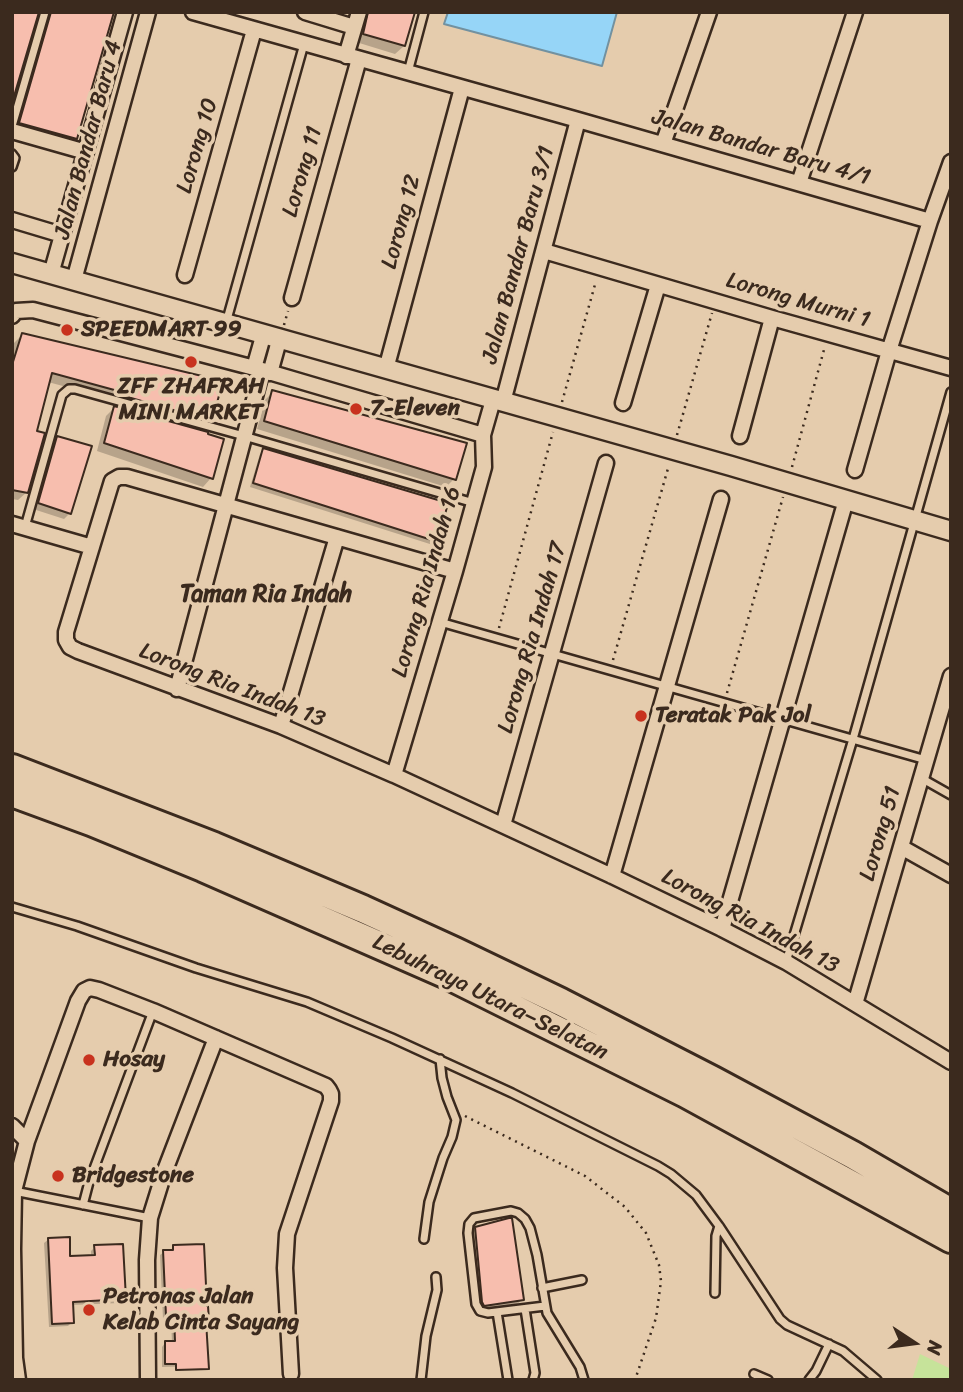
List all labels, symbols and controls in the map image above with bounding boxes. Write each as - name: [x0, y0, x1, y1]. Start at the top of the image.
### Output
- street label: Jalan Bandar Baru 4: [49, 38, 129, 242]
- street label: Lorong 10: [171, 95, 225, 197]
- street label: Jalan Bandar Baru 4/1: [649, 104, 873, 192]
- street label: Lorong 11: [277, 123, 329, 221]
- street label: Jalan Bandar Baru 3/1: [477, 143, 561, 367]
- street label: Lorong 12: [376, 172, 428, 272]
- street label: Lorong Murni 1: [723, 267, 873, 335]
- place label: SPEEDMART 99: [81, 316, 242, 344]
- marker: SPEEDMART 99: [59, 322, 75, 338]
- marker: ZFF ZHAFRAH MINI MARKET: [183, 354, 199, 370]
- place label: ZFF ZHAFRAH MINI MARKET: [117, 373, 265, 427]
- place label: 7-Eleven: [370, 395, 460, 423]
- marker: 7-Eleven: [348, 401, 364, 417]
- street label: Lorong Ria Indah 16: [387, 483, 467, 681]
- street label: Lorong Ria Indah 17: [493, 539, 573, 737]
- district label: Taman Ria Indah: [180, 581, 352, 609]
- street label: Lorong Ria Indah 13: [135, 638, 329, 734]
- place label: Teratak Pak Jol: [655, 702, 811, 730]
- marker: Teratak Pak Jol: [633, 708, 649, 724]
- street label: Lorong 51: [854, 783, 908, 885]
- street label: Lorong Ria Indah 13: [657, 864, 843, 980]
- street label: Lebuhraya Utara–Selatan: [368, 929, 612, 1067]
- place label: Hosay: [103, 1046, 165, 1074]
- marker: Hosay: [81, 1052, 97, 1068]
- place label: Bridgestone: [72, 1162, 194, 1190]
- marker: Bridgestone: [50, 1168, 66, 1184]
- place label: Petronas Jalan Kelab Cinta Sayang: [103, 1283, 299, 1337]
- marker: Petronas Jalan Kelab Cinta Sayang: [81, 1302, 97, 1318]
- north arrow: [879, 1308, 949, 1378]
- text: N: [917, 1338, 953, 1358]

